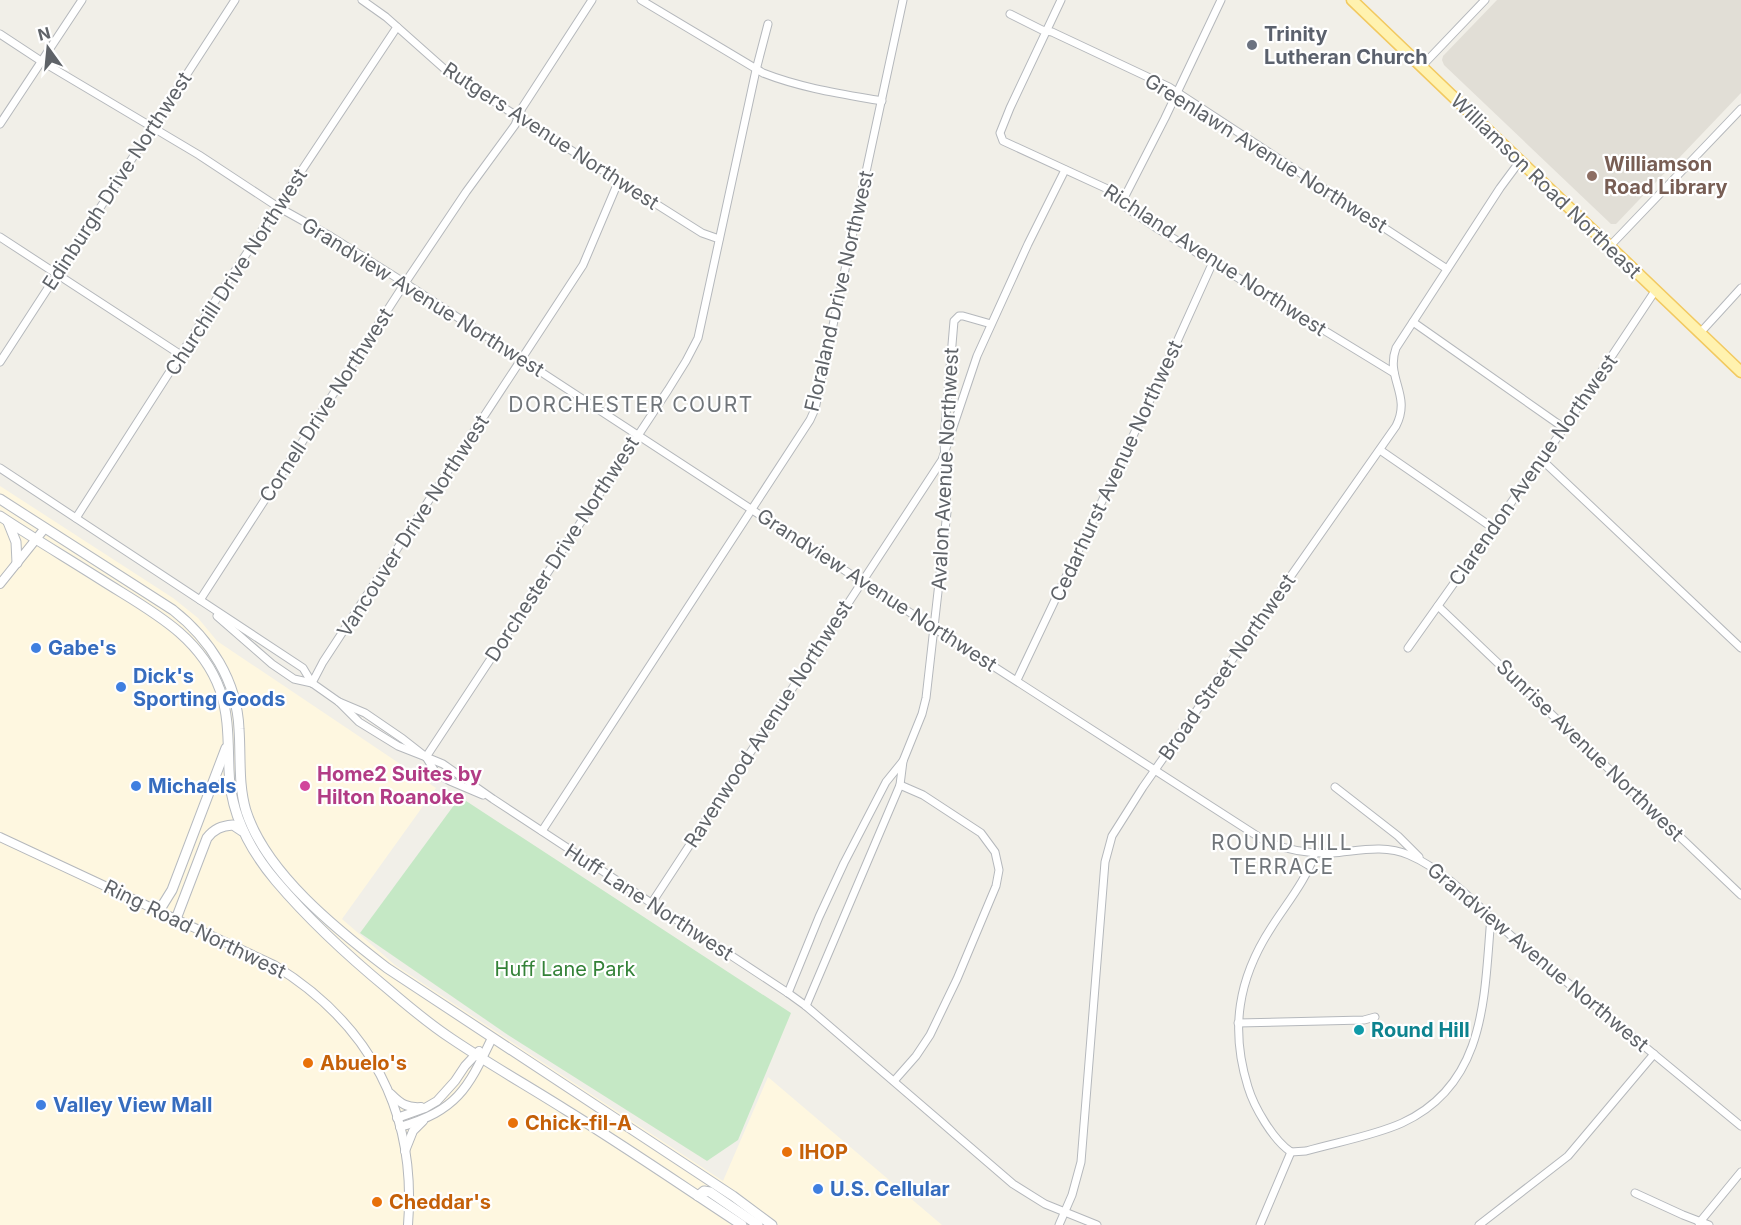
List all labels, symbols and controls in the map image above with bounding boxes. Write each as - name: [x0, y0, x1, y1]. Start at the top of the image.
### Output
- north arrow: [18, 18, 78, 78]
- text: N: [36, 22, 53, 45]
- place label: Trinity Lutheran Church: [1264, 22, 1428, 69]
- marker: Trinity Lutheran Church: [1245, 38, 1259, 52]
- street label: Rutgers Avenue Northwest: [439, 57, 664, 215]
- street label: Edinburgh Drive Northwest: [37, 67, 197, 295]
- street label: Greenlawn Avenue Northwest: [1140, 68, 1392, 238]
- street label: Williamson Road Northeast: [1446, 89, 1646, 284]
- place label: Williamson Road Library: [1604, 152, 1728, 199]
- street label: Churchill Drive Northwest: [160, 164, 312, 380]
- street label: Floraland Drive Northwest: [800, 168, 879, 414]
- marker: Williamson Road Library: [1585, 169, 1599, 183]
- street label: Richland Avenue Northwest: [1099, 179, 1331, 341]
- street label: Grandview Avenue Northwest: [297, 212, 549, 382]
- street label: Cornell Drive Northwest: [254, 303, 398, 507]
- street label: Cedarhurst Avenue Northwest: [1045, 336, 1187, 605]
- street label: Avalon Avenue Northwest: [927, 347, 963, 591]
- street label: Clarendon Avenue Northwest: [1444, 349, 1623, 590]
- district label: DORCHESTER COURT: [508, 392, 754, 417]
- street label: Vancouver Drive Northwest: [332, 410, 494, 642]
- street label: Dorchester Drive Northwest: [480, 432, 644, 666]
- street label: Grandview Avenue Northwest: [753, 503, 1002, 677]
- street label: Broad Street Northwest: [1154, 569, 1301, 765]
- street label: Ravenwood Avenue Northwest: [679, 596, 857, 852]
- place label: Gabe's: [48, 636, 117, 660]
- marker: Gabe's: [29, 641, 43, 655]
- street label: Sunrise Avenue Northwest: [1491, 654, 1689, 846]
- place label: Dick's Sporting Goods: [133, 664, 285, 711]
- marker: Dick's Sporting Goods: [114, 680, 128, 694]
- place label: Home2 Suites by Hilton Roanoke: [317, 762, 482, 809]
- place label: Michaels: [148, 774, 236, 798]
- marker: Michaels: [129, 779, 143, 793]
- marker: Home2 Suites by Hilton Roanoke: [298, 779, 312, 793]
- district label: ROUND HILL TERRACE: [1211, 830, 1353, 879]
- street label: Huff Lane Northwest: [560, 839, 738, 966]
- street label: Grandview Avenue Northwest: [1423, 857, 1654, 1057]
- street label: Ring Road Northwest: [100, 875, 290, 984]
- park label: Huff Lane Park: [495, 957, 635, 981]
- place label: Round Hill: [1371, 1018, 1470, 1042]
- marker: Round Hill: [1352, 1023, 1366, 1037]
- place label: Abuelo's: [320, 1051, 407, 1075]
- marker: Abuelo's: [301, 1056, 315, 1070]
- place label: Valley View Mall: [53, 1093, 212, 1117]
- marker: Valley View Mall: [34, 1098, 48, 1112]
- place label: Chick-fil-A: [525, 1111, 632, 1135]
- marker: Chick-fil-A: [506, 1116, 520, 1130]
- place label: IHOP: [799, 1140, 848, 1164]
- marker: IHOP: [780, 1145, 794, 1159]
- place label: U.S. Cellular: [830, 1177, 950, 1201]
- marker: U.S. Cellular: [811, 1182, 825, 1196]
- place label: Cheddar's: [389, 1190, 491, 1214]
- marker: Cheddar's: [370, 1195, 384, 1209]

